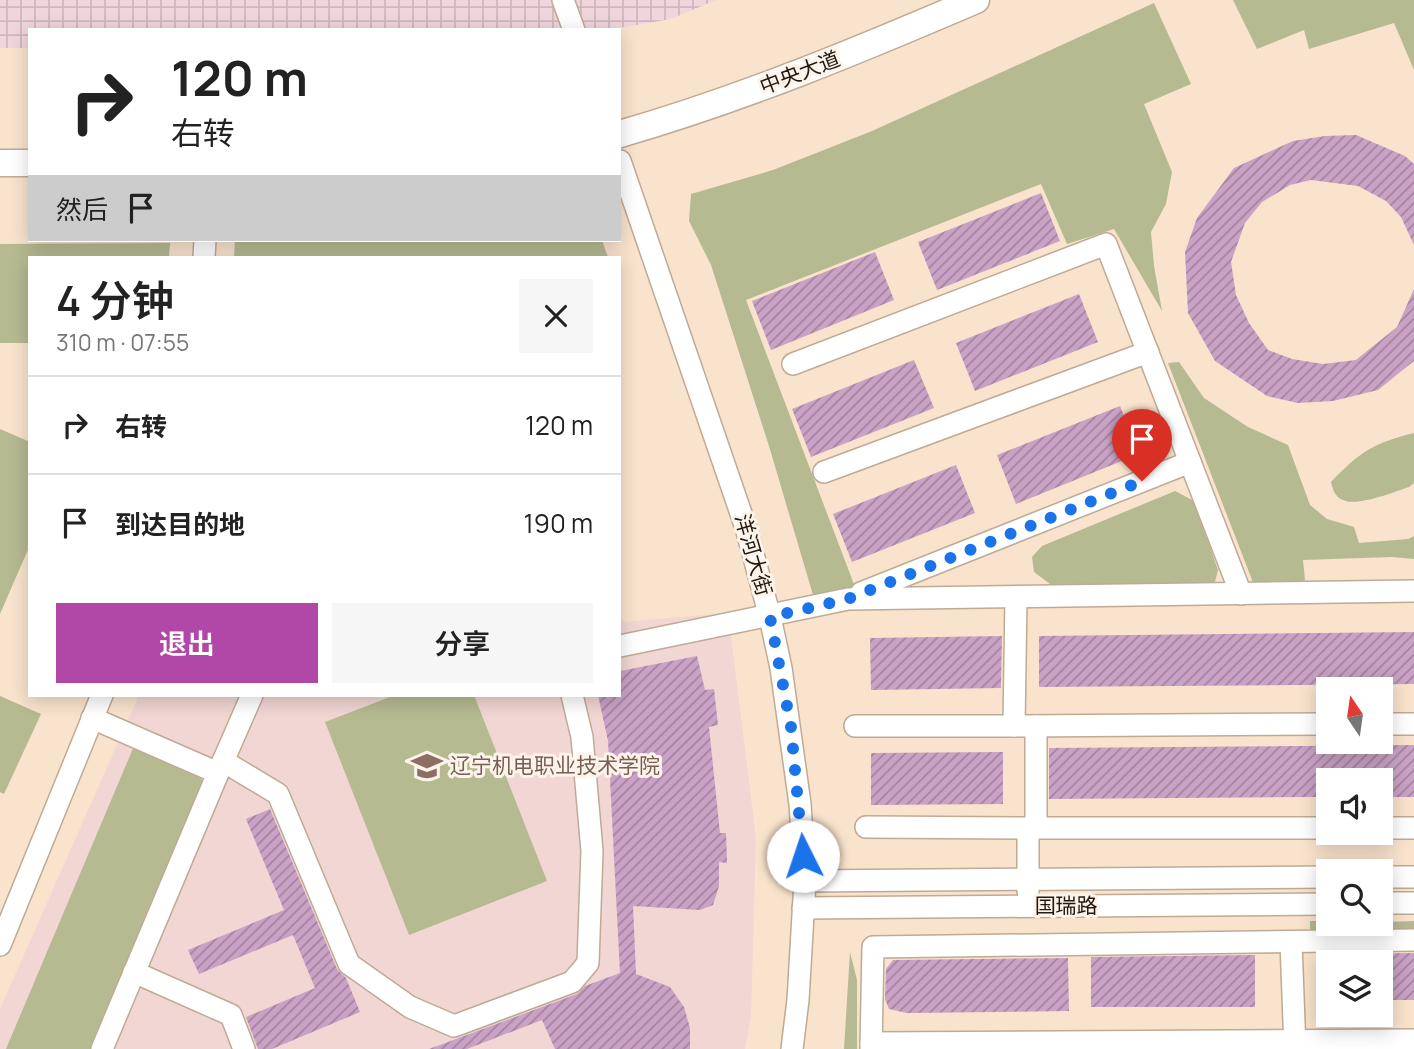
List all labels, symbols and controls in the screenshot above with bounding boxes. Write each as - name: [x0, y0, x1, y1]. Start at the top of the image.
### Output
- text: 120 m: [171, 44, 308, 111]
- street label: 中央大道: [755, 44, 844, 100]
- icon: right: [56, 56, 147, 147]
- text: 右转: [171, 111, 235, 155]
- icon: arrive: [122, 189, 160, 227]
- text: 然后: [56, 191, 108, 227]
- text: 4 分钟: [56, 271, 174, 329]
- button: close: [519, 279, 593, 353]
- text: 310 m · 07:55: [56, 326, 189, 358]
- icon: right: [56, 406, 94, 444]
- text: 120 m: [525, 407, 593, 443]
- text: 右转: [115, 408, 167, 444]
- pin: [1112, 409, 1172, 481]
- icon: arrive: [1123, 420, 1161, 458]
- icon: arrive: [56, 504, 94, 542]
- text: 190 m: [524, 505, 593, 541]
- text: 到达目的地: [115, 506, 245, 542]
- street label: 洋河大街: [729, 510, 779, 599]
- button: 退出: [56, 603, 318, 683]
- button: 分享: [332, 603, 593, 683]
- north arrow: [1316, 677, 1393, 754]
- map controls: [1316, 677, 1393, 1027]
- school or university icon: 辽宁机电职业技术学院: [410, 749, 444, 783]
- place label: 辽宁机电职业技术学院: [450, 751, 660, 779]
- button: sound: [1316, 768, 1393, 845]
- position arrow: [766, 819, 840, 893]
- button: search: [1316, 859, 1393, 936]
- street label: 国瑞路: [1035, 891, 1098, 919]
- button: layers: [1316, 950, 1393, 1027]

